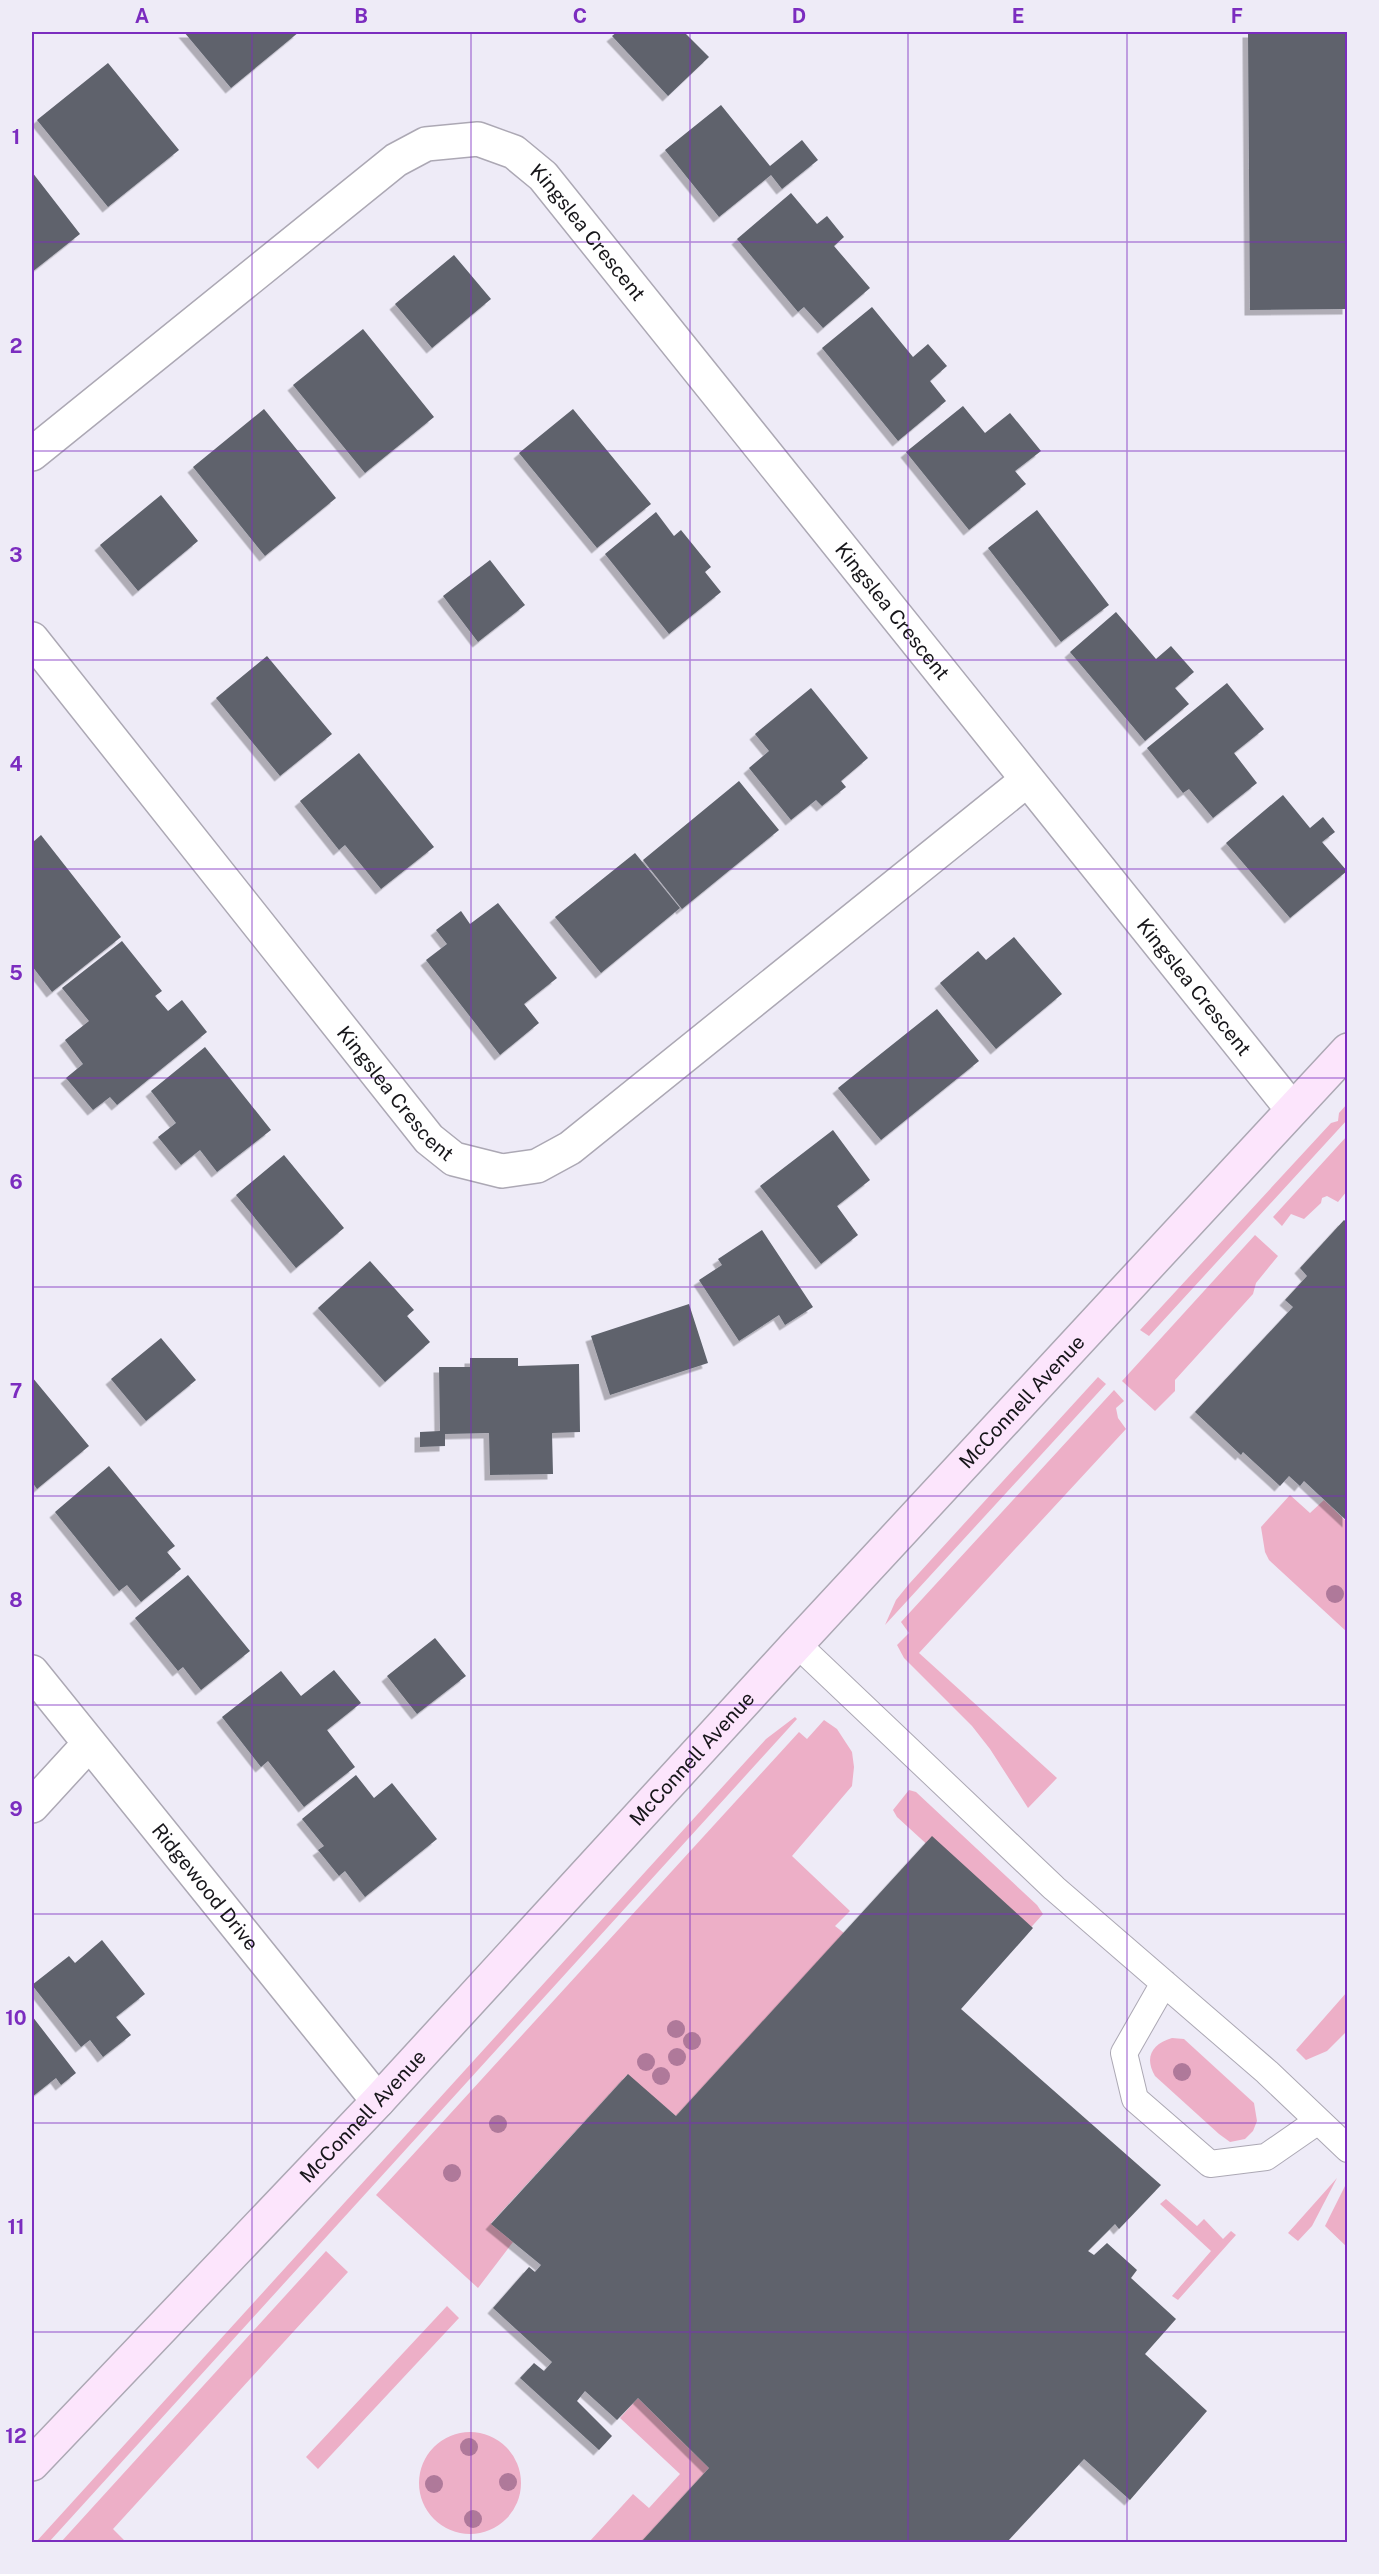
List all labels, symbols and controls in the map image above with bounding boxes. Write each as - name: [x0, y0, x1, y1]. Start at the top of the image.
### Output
- text: A: [135, 4, 149, 28]
- text: B: [354, 4, 368, 28]
- text: C: [573, 4, 587, 28]
- text: D: [792, 4, 806, 28]
- text: E: [1012, 4, 1024, 28]
- text: F: [1231, 4, 1243, 28]
- text: 1: [12, 125, 20, 149]
- street label: Kingslea Crescent: [526, 159, 650, 306]
- text: 2: [10, 334, 22, 358]
- street label: Kingslea Crescent: [830, 538, 955, 685]
- text: 3: [9, 543, 23, 567]
- text: 4: [9, 752, 23, 776]
- street label: Kingslea Crescent: [1132, 914, 1256, 1060]
- text: 5: [9, 961, 23, 985]
- street label: Kingslea Crescent: [332, 1021, 458, 1166]
- text: 6: [9, 1170, 23, 1194]
- street label: McConnell Avenue: [954, 1330, 1090, 1473]
- text: 7: [10, 1379, 22, 1403]
- text: 8: [9, 1588, 23, 1612]
- street label: McConnell Avenue: [624, 1687, 759, 1831]
- text: 9: [9, 1797, 23, 1821]
- street label: Ridgewood Drive: [147, 1818, 264, 1955]
- text: 10: [5, 2006, 27, 2030]
- street label: McConnell Avenue: [295, 2045, 431, 2188]
- text: 11: [7, 2215, 25, 2239]
- text: 12: [5, 2424, 27, 2448]

